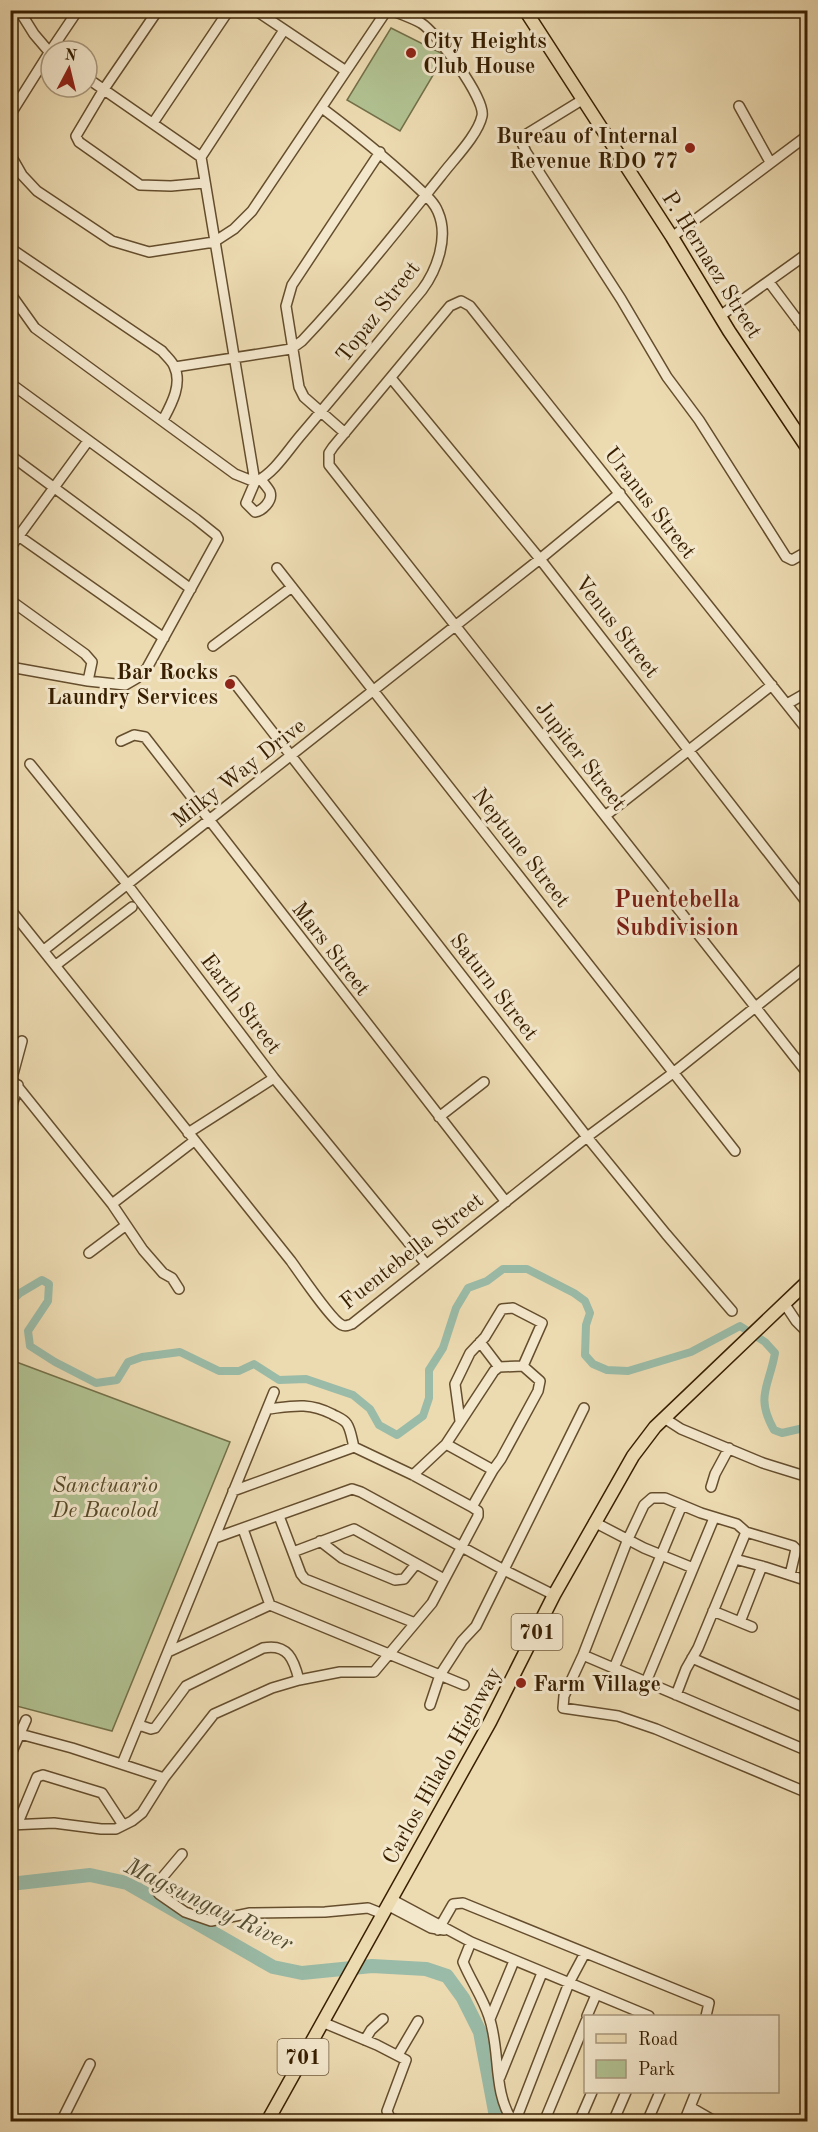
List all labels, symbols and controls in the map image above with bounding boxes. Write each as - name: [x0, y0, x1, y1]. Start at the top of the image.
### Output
- place label: City Heights Club House: [423, 31, 547, 78]
- north arrow: [39, 39, 99, 99]
- marker: City Heights Club House: [404, 46, 418, 60]
- text: N: [64, 47, 78, 65]
- place label: Bureau of Internal Revenue RDO 77: [496, 126, 678, 173]
- marker: Bureau of Internal Revenue RDO 77: [683, 141, 697, 155]
- street label: P. Hernaez Street: [657, 188, 765, 342]
- street label: Topaz Street: [332, 258, 425, 367]
- street label: Uranus Street: [599, 443, 700, 563]
- street label: Venus Street: [570, 572, 663, 682]
- place label: Bar Rocks Laundry Services: [47, 662, 218, 709]
- marker: Bar Rocks Laundry Services: [223, 677, 237, 691]
- street label: Jupiter Street: [531, 697, 630, 815]
- street label: Milky Way Drive: [168, 715, 310, 832]
- street label: Neptune Street: [467, 785, 574, 912]
- district label: Puentebella Subdivision: [614, 889, 740, 941]
- street label: Mars Street: [287, 898, 374, 1000]
- street label: Saturn Street: [445, 930, 542, 1045]
- street label: Earth Street: [196, 950, 285, 1058]
- street label: Fuentebella Street: [336, 1189, 488, 1314]
- park label: Sanctuario De Bacolod: [51, 1475, 159, 1522]
- road number: 701: [512, 1614, 562, 1650]
- street label: Carlos Hilado Highway: [379, 1663, 506, 1868]
- place label: Farm Village: [533, 1674, 661, 1696]
- marker: Farm Village: [514, 1676, 528, 1690]
- water label: Magsungay River: [119, 1854, 296, 1957]
- legend: [584, 2015, 779, 2093]
- text: Road: [638, 2031, 678, 2049]
- road number: 701: [278, 2039, 328, 2075]
- text: Park: [638, 2061, 675, 2079]

